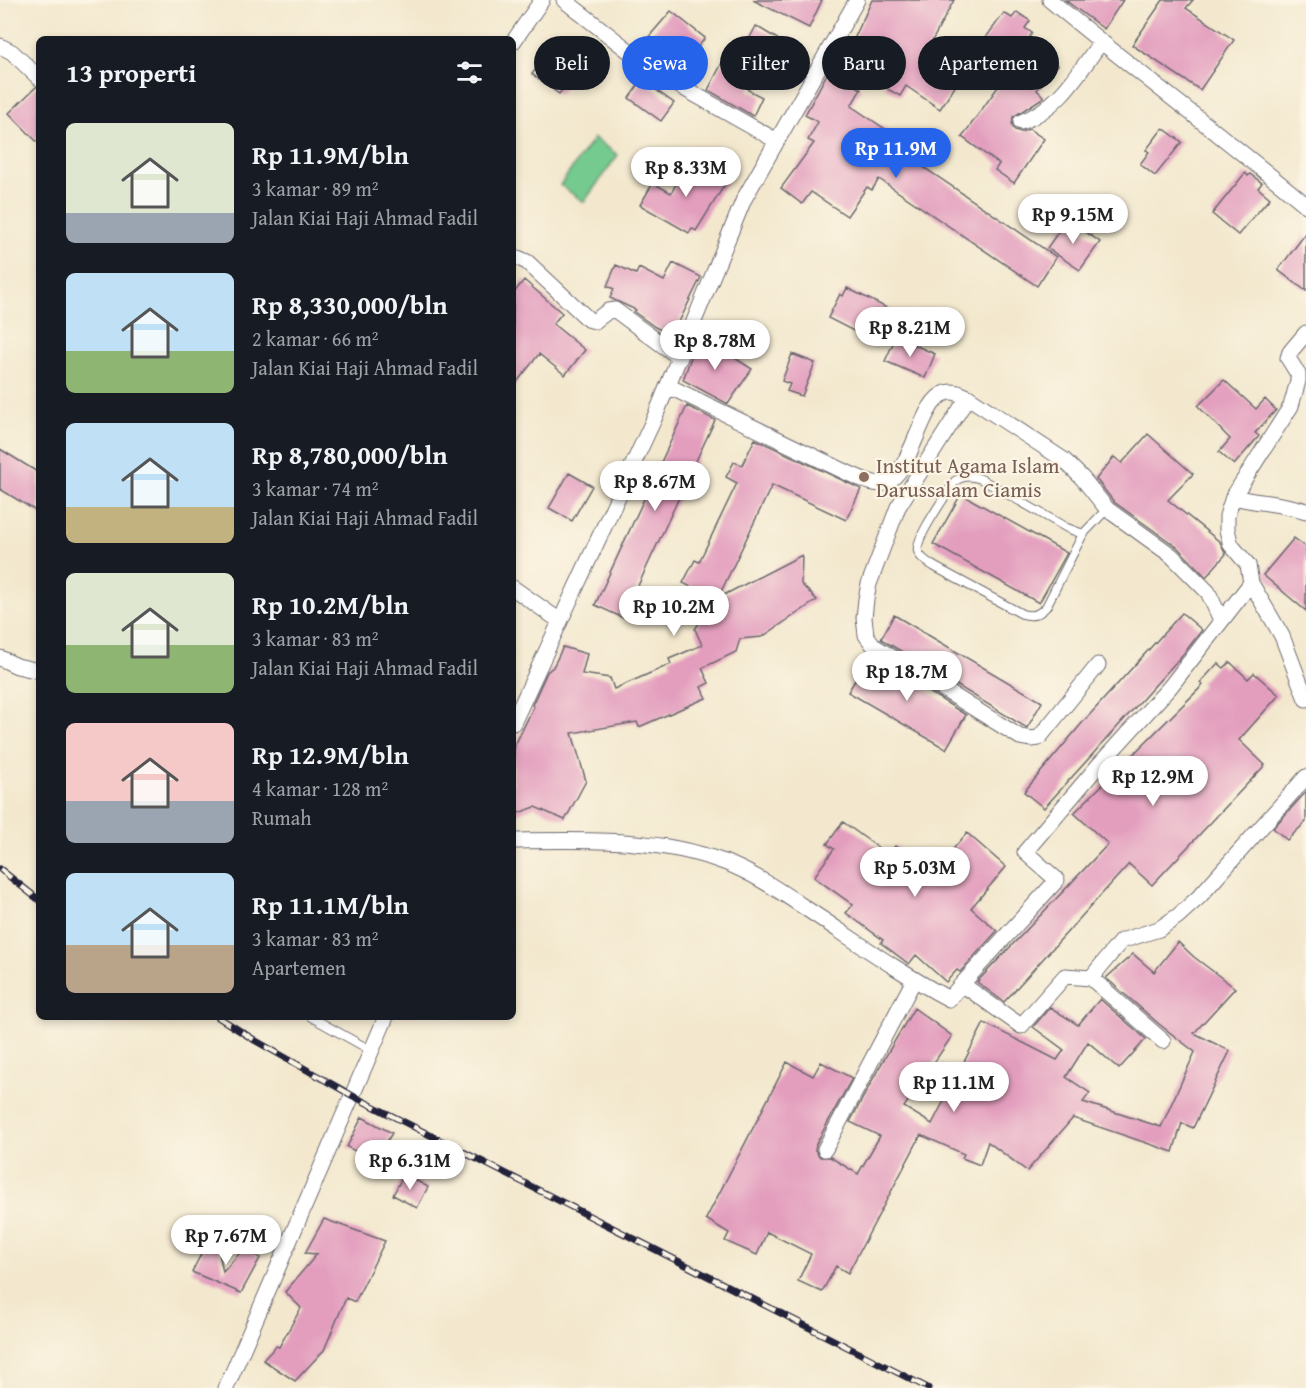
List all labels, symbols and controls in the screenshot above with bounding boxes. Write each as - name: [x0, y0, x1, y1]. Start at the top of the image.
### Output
- chip: Beli: [534, 36, 610, 90]
- chip: Sewa: [622, 36, 708, 90]
- chip: Filter: [720, 36, 810, 90]
- chip: Baru: [822, 36, 906, 90]
- chip: Apartemen: [918, 36, 1059, 90]
- text: 13 properti: [66, 53, 196, 92]
- icon: filters: [453, 56, 486, 89]
- pin: Rp 11.9M: [834, 128, 958, 179]
- text: Rp 11.9M: [855, 133, 937, 162]
- text: Rp 11.9M/bln: [252, 135, 409, 174]
- icon: home: [114, 147, 186, 219]
- pin: Rp 8.33M: [624, 147, 748, 198]
- text: Rp 8.33M: [645, 152, 727, 181]
- text: 3 kamar · 89 m²: [252, 174, 379, 203]
- pin: Rp 9.15M: [1011, 194, 1135, 245]
- text: Rp 9.15M: [1032, 199, 1114, 228]
- text: Jalan Kiai Haji Ahmad Fadil: [252, 203, 478, 232]
- text: Rp 8,330,000/bln: [252, 285, 448, 324]
- icon: home: [114, 297, 186, 369]
- pin: Rp 8.21M: [848, 307, 972, 358]
- text: Rp 8.21M: [869, 312, 951, 341]
- pin: Rp 8.78M: [653, 320, 777, 371]
- text: 2 kamar · 66 m²: [252, 324, 379, 353]
- text: Rp 8.78M: [674, 325, 756, 354]
- text: Jalan Kiai Haji Ahmad Fadil: [252, 353, 478, 382]
- text: Rp 8,780,000/bln: [252, 435, 448, 474]
- icon: home: [114, 447, 186, 519]
- place label: Institut Agama Islam Darussalam Ciamis: [876, 450, 1059, 505]
- pin: Rp 8.67M: [593, 461, 717, 512]
- text: Rp 8.67M: [614, 466, 696, 495]
- marker: Institut Agama Islam Darussalam Ciamis: [857, 470, 871, 484]
- text: 3 kamar · 74 m²: [252, 474, 379, 503]
- text: Jalan Kiai Haji Ahmad Fadil: [252, 503, 478, 532]
- text: Rp 10.2M/bln: [252, 585, 409, 624]
- pin: Rp 10.2M: [612, 586, 736, 637]
- text: Rp 10.2M: [633, 591, 715, 620]
- icon: home: [114, 597, 186, 669]
- text: 3 kamar · 83 m²: [252, 624, 379, 653]
- pin: Rp 18.7M: [845, 651, 969, 702]
- text: Jalan Kiai Haji Ahmad Fadil: [252, 653, 478, 682]
- text: Rp 18.7M: [866, 656, 948, 685]
- text: Rp 12.9M/bln: [252, 735, 409, 774]
- icon: home: [114, 747, 186, 819]
- pin: Rp 12.9M: [1091, 756, 1215, 807]
- text: Rp 12.9M: [1112, 761, 1194, 790]
- text: 4 kamar · 128 m²: [252, 774, 388, 803]
- text: Rumah: [252, 803, 311, 832]
- pin: Rp 5.03M: [853, 847, 977, 898]
- text: Rp 5.03M: [874, 852, 956, 881]
- text: Rp 11.1M/bln: [252, 885, 409, 924]
- icon: home: [114, 897, 186, 969]
- text: 3 kamar · 83 m²: [252, 924, 379, 953]
- text: Apartemen: [252, 953, 346, 982]
- pin: Rp 11.1M: [892, 1062, 1016, 1113]
- text: Rp 11.1M: [913, 1067, 995, 1096]
- pin: Rp 6.31M: [348, 1140, 472, 1191]
- text: Rp 6.31M: [369, 1145, 451, 1174]
- pin: Rp 7.67M: [164, 1215, 288, 1266]
- text: Rp 7.67M: [185, 1220, 267, 1249]

